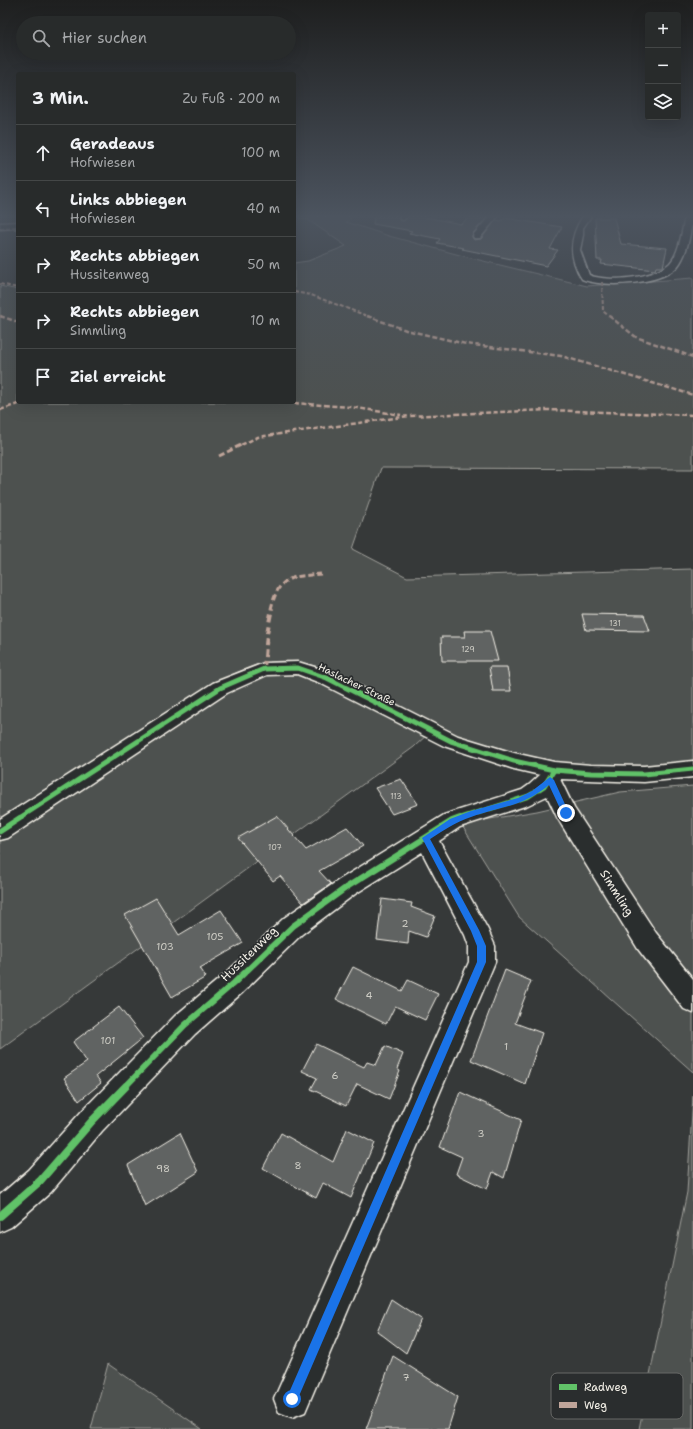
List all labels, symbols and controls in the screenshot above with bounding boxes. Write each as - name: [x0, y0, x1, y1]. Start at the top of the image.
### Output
- map controls: [645, 12, 681, 120]
- button: +: [645, 12, 681, 48]
- search box: [16, 16, 296, 60]
- icon: search: [30, 27, 52, 49]
- text: Hier suchen: [62, 28, 147, 48]
- button: −: [645, 48, 681, 84]
- button: layers: [645, 84, 681, 120]
- text: 3 Min.: [32, 87, 89, 109]
- text: Zu Fuß · 200 m: [183, 90, 280, 107]
- text: Geradeaus: [70, 134, 155, 154]
- icon: ahead: [32, 142, 54, 164]
- text: 100 m: [241, 144, 280, 161]
- text: Hofwiesen: [70, 154, 135, 171]
- text: Links abbiegen: [70, 190, 186, 210]
- icon: left: [32, 198, 54, 220]
- text: 40 m: [246, 200, 280, 217]
- text: Hofwiesen: [70, 210, 135, 227]
- text: Rechts abbiegen: [70, 246, 199, 266]
- icon: right: [32, 254, 54, 276]
- text: 50 m: [247, 256, 280, 273]
- text: Hussitenweg: [70, 266, 149, 283]
- text: Rechts abbiegen: [70, 302, 199, 322]
- icon: right: [32, 310, 54, 332]
- text: 10 m: [250, 312, 280, 329]
- text: Simmling: [70, 322, 126, 339]
- icon: arrive: [32, 366, 54, 388]
- text: Ziel erreicht: [70, 367, 166, 387]
- house number: 131: [609, 618, 621, 629]
- house number: 129: [461, 644, 475, 655]
- street label: Haslacher Straße: [316, 660, 398, 709]
- house number: 113: [390, 791, 402, 802]
- route end: [557, 804, 575, 822]
- house number: 107: [268, 842, 282, 853]
- street label: Simmling: [596, 867, 638, 919]
- house number: 2: [402, 917, 409, 930]
- street label: Hussitenweg: [217, 923, 281, 985]
- house number: 105: [207, 930, 223, 943]
- house number: 103: [156, 940, 174, 953]
- house number: 4: [366, 989, 373, 1002]
- house number: 101: [101, 1034, 115, 1047]
- house number: 1: [504, 1040, 508, 1053]
- house number: 6: [332, 1069, 339, 1082]
- house number: 3: [478, 1127, 485, 1140]
- house number: 8: [295, 1159, 302, 1172]
- house number: 98: [156, 1162, 170, 1175]
- house number: 7: [403, 1371, 410, 1384]
- legend: [551, 1373, 683, 1419]
- text: Radweg: [584, 1380, 627, 1395]
- route start: [283, 1390, 301, 1408]
- text: Weg: [584, 1398, 607, 1413]

